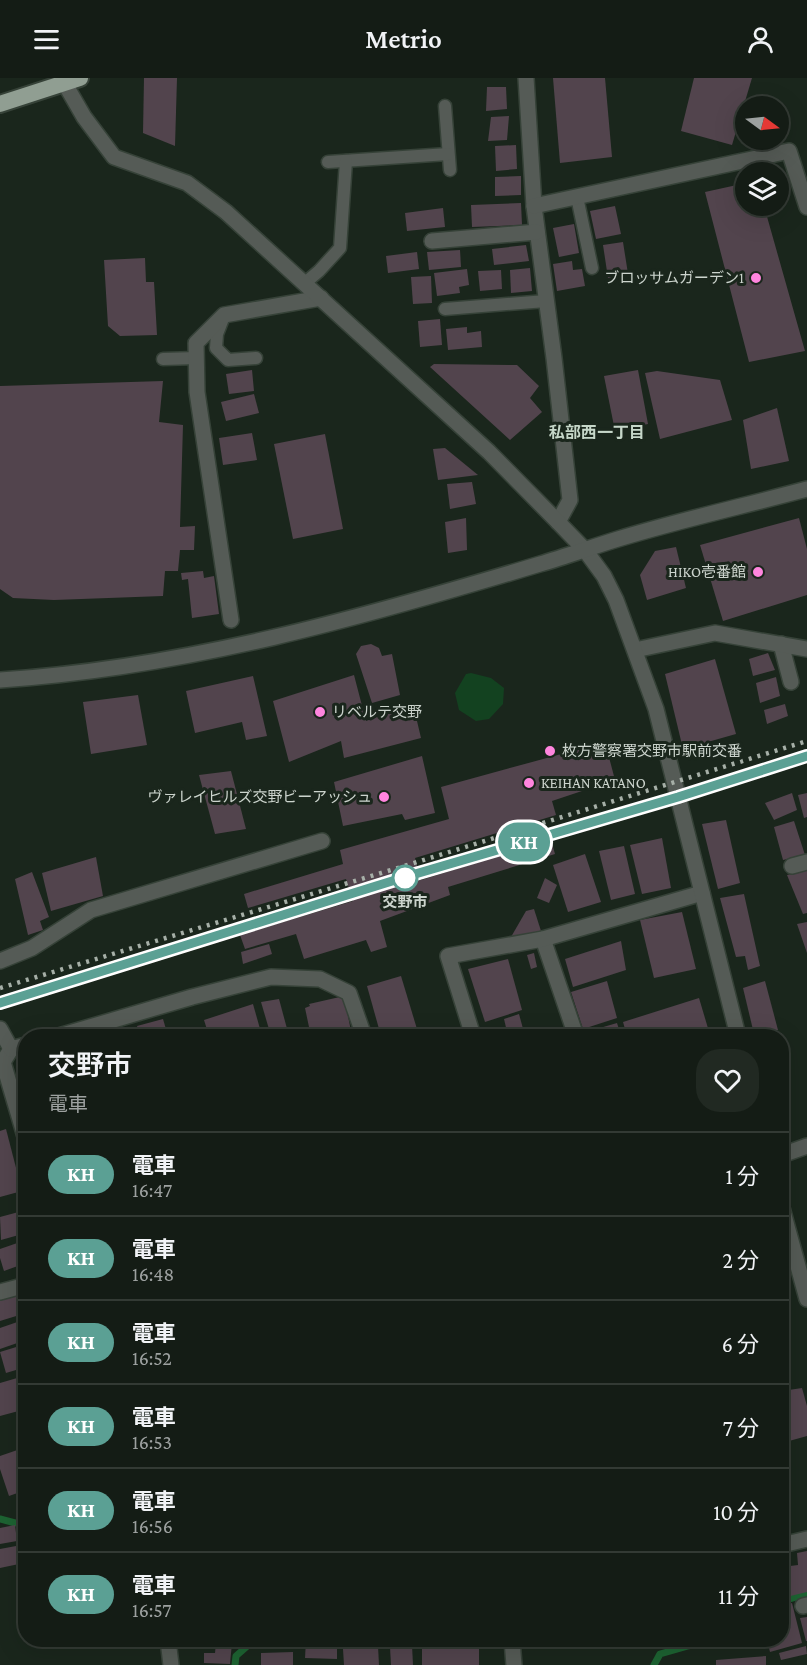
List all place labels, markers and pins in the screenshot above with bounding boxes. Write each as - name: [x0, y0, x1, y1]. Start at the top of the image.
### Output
- place label: ブロッサムガーデン1: [604, 270, 744, 286]
- marker: ブロッサムガーデン1: [749, 271, 763, 285]
- place label: HIKO壱番館: [668, 564, 746, 580]
- marker: HIKO壱番館: [751, 565, 765, 579]
- place label: リベルテ交野: [332, 704, 422, 720]
- marker: リベルテ交野: [313, 705, 327, 719]
- place label: 枚方警察署交野市駅前交番: [562, 743, 742, 759]
- marker: 枚方警察署交野市駅前交番: [543, 744, 557, 758]
- place label: KEIHAN KATANO: [541, 775, 646, 791]
- marker: KEIHAN KATANO: [522, 776, 536, 790]
- place label: ヴァレイヒルズ交野ビーアッシュ: [148, 789, 372, 805]
- marker: ヴァレイヒルズ交野ビーアッシュ: [377, 790, 391, 804]
- marker: 交野市: [392, 865, 418, 891]
- place label: 交野市: [382, 894, 428, 910]

